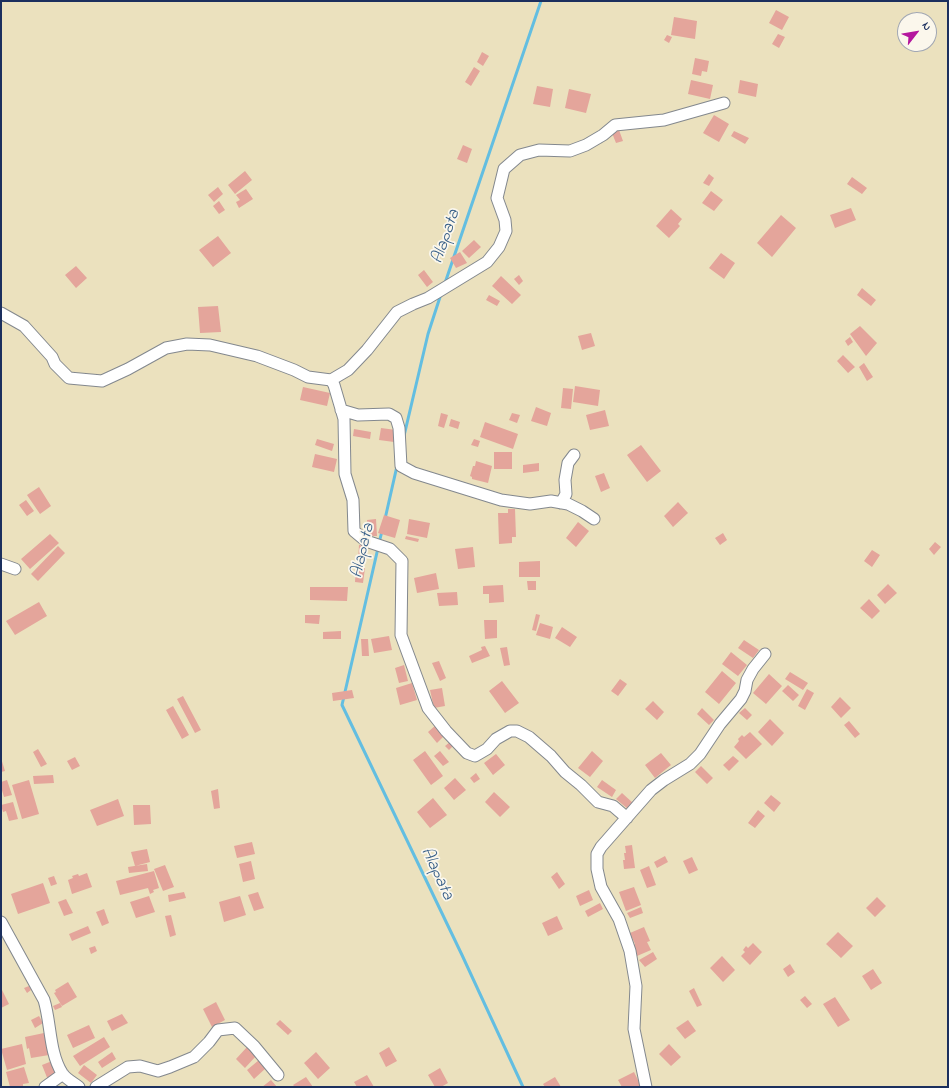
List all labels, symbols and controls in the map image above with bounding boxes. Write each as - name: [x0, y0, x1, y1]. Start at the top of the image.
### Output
- north arrow: [897, 12, 937, 52]
- text: N: [918, 19, 935, 34]
- water label: Alapata: [428, 207, 466, 267]
- water label: Alapata: [348, 522, 380, 580]
- water label: Alapata: [415, 844, 457, 904]

